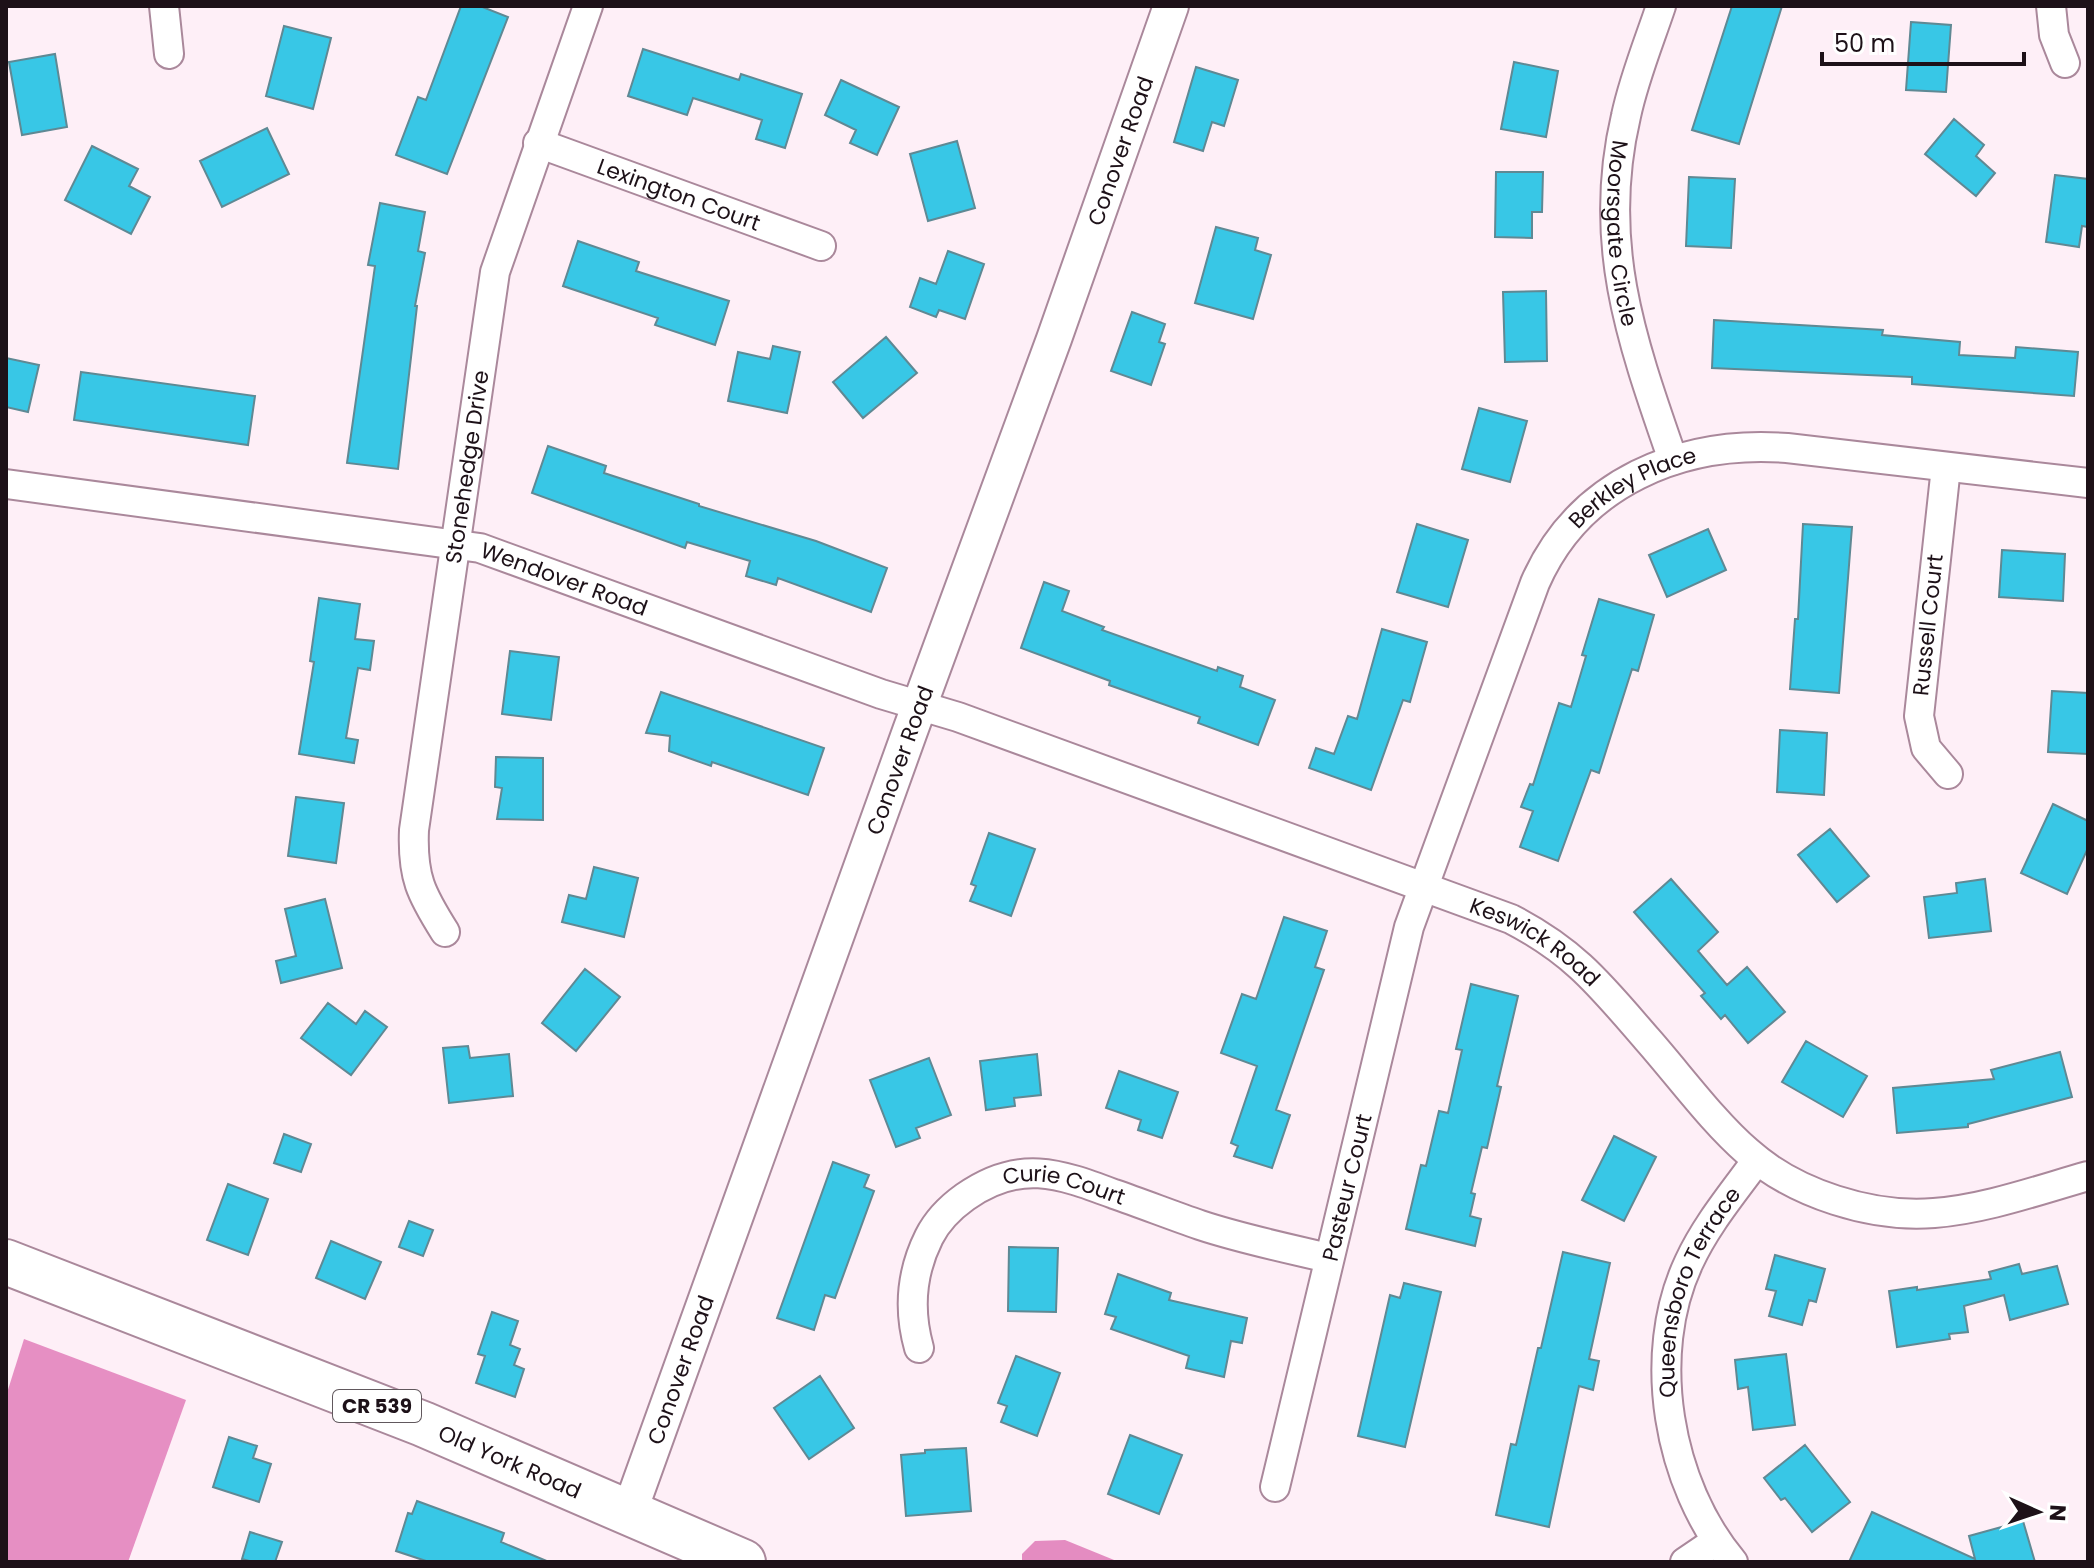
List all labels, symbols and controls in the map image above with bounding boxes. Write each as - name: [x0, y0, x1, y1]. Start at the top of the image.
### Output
- scale bar: [1822, 16, 2024, 66]
- text: 50 m: [1834, 27, 1895, 60]
- street label: Conover Road: [1080, 72, 1161, 230]
- street label: Moorsgate Circle: [1599, 138, 1645, 329]
- street label: Lexington Court: [593, 150, 765, 238]
- street label: Stonehedge Drive: [437, 368, 496, 566]
- street label: Berkley Place: [1561, 439, 1699, 535]
- street label: Wendover Road: [477, 534, 652, 623]
- street label: Russell Court: [1905, 553, 1951, 697]
- street label: Conover Road: [858, 681, 941, 839]
- street label: Keswick Road: [1465, 890, 1607, 993]
- street label: Pasteur Court: [1314, 1111, 1379, 1264]
- street label: Curie Court: [999, 1157, 1130, 1212]
- street label: Queensboro Terrace: [1651, 1180, 1748, 1399]
- street label: Conover Road: [639, 1291, 721, 1449]
- road number: CR 539: [333, 1390, 421, 1422]
- street label: Old York Road: [433, 1417, 586, 1506]
- north arrow: [1998, 1472, 2078, 1552]
- text: N: [2042, 1504, 2073, 1522]

